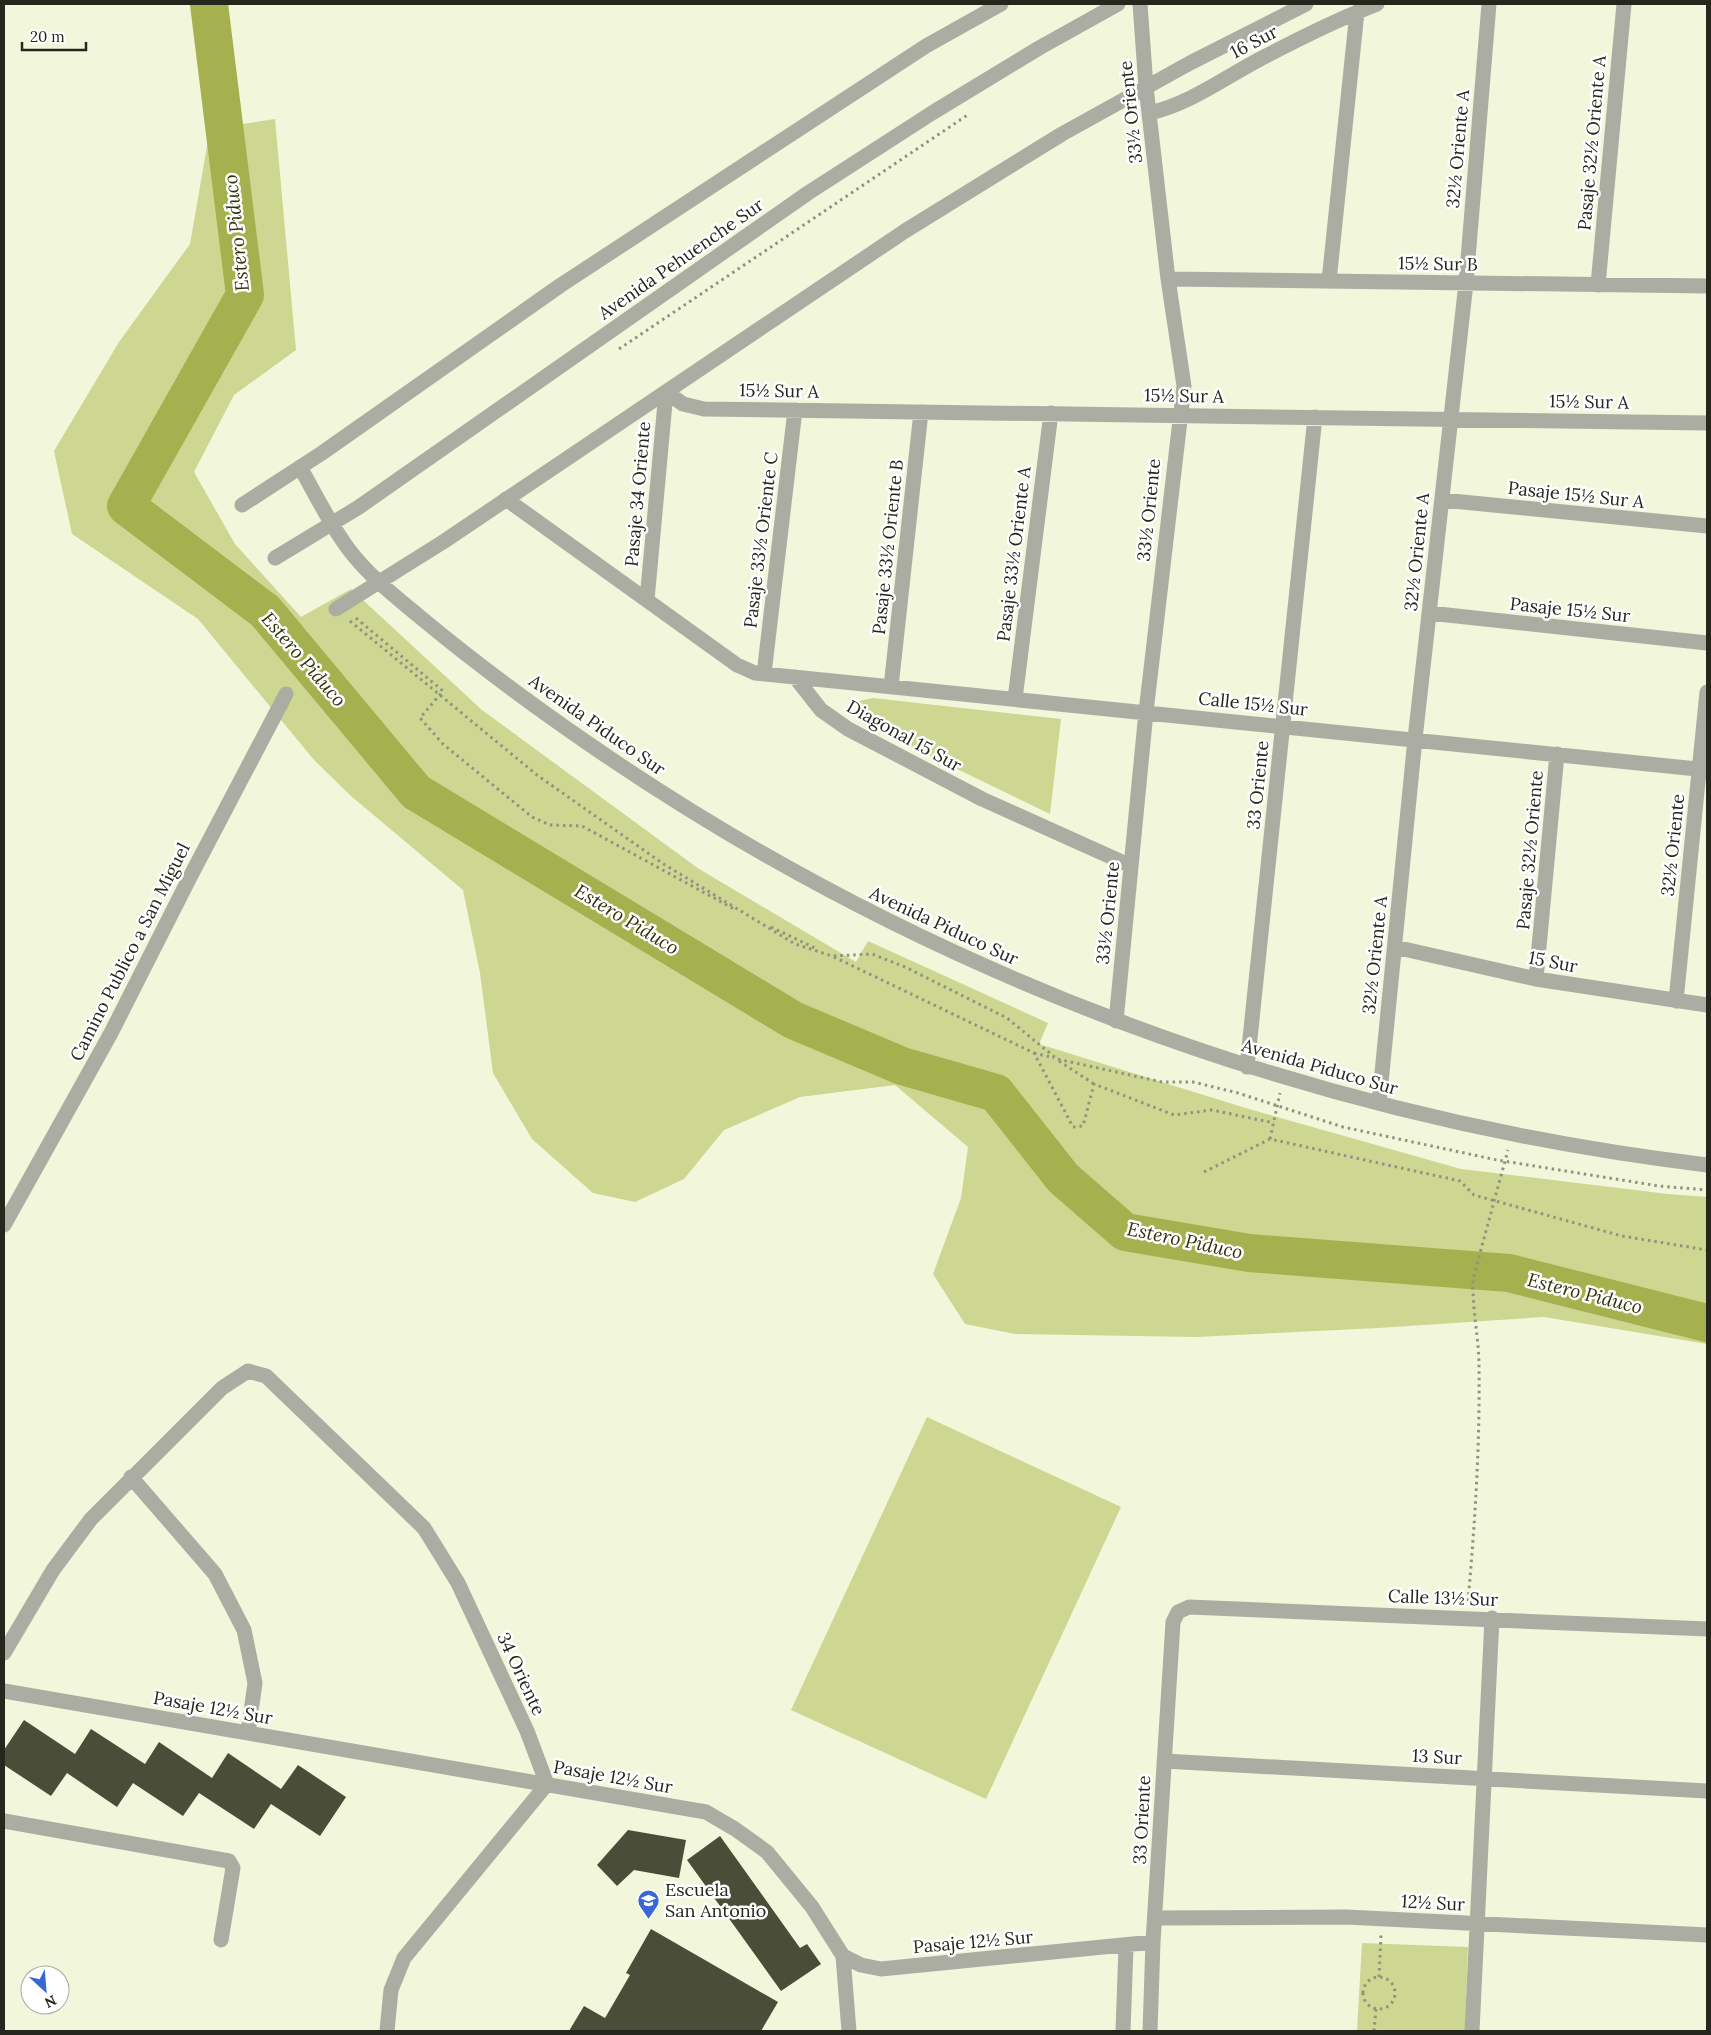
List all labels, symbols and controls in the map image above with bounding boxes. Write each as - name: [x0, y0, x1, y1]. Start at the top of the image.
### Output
- street label: 16 Sur: [1226, 19, 1282, 64]
- scale bar: [22, 20, 86, 52]
- text: 20 m: [30, 27, 65, 46]
- street label: Pasaje 32½ Oriente A: [1572, 54, 1611, 232]
- street label: 33½ Oriente: [1114, 59, 1147, 165]
- street label: 32½ Oriente A: [1441, 88, 1474, 209]
- water label: Estero Piduco: [218, 173, 254, 293]
- street label: Avenida Pehuenche Sur: [593, 193, 768, 325]
- street label: 15½ Sur B: [1398, 251, 1478, 276]
- street label: 15½ Sur A: [739, 378, 820, 403]
- street label: 15½ Sur A: [1144, 383, 1225, 408]
- street label: 15½ Sur A: [1549, 389, 1630, 414]
- street label: Pasaje 34 Oriente: [620, 420, 655, 568]
- street label: Pasaje 33½ Oriente C: [738, 450, 783, 629]
- street label: 33½ Oriente: [1132, 457, 1165, 563]
- street label: Pasaje 33½ Oriente B: [867, 458, 908, 636]
- street label: Pasaje 33½ Oriente A: [991, 464, 1036, 643]
- street label: Pasaje 15½ Sur A: [1507, 476, 1646, 513]
- street label: 32½ Oriente A: [1399, 491, 1434, 612]
- street label: Pasaje 15½ Sur: [1509, 592, 1631, 627]
- water label: Estero Piduco: [256, 607, 352, 711]
- street label: Avenida Piduco Sur: [524, 668, 670, 780]
- street label: Calle 15½ Sur: [1197, 686, 1309, 721]
- street label: Diagonal 15 Sur: [843, 695, 966, 777]
- street label: 33 Oriente: [1241, 739, 1274, 830]
- street label: Pasaje 32½ Oriente: [1511, 769, 1548, 931]
- street label: 32½ Oriente: [1656, 792, 1689, 897]
- street label: Camino Publico a San Miguel: [64, 839, 195, 1065]
- street label: 33½ Oriente: [1091, 860, 1124, 966]
- water label: Estero Piduco: [570, 878, 684, 960]
- street label: Avenida Piduco Sur: [865, 881, 1022, 970]
- street label: 32½ Oriente A: [1357, 894, 1392, 1015]
- street label: 15 Sur: [1526, 945, 1580, 978]
- street label: Avenida Piduco Sur: [1238, 1033, 1401, 1100]
- water label: Estero Piduco: [1125, 1216, 1245, 1264]
- water label: Estero Piduco: [1525, 1267, 1645, 1319]
- street label: Calle 13½ Sur: [1388, 1584, 1499, 1611]
- street label: 34 Oriente: [492, 1629, 551, 1719]
- street label: Pasaje 12½ Sur: [152, 1686, 275, 1729]
- street label: 13 Sur: [1411, 1744, 1463, 1769]
- street label: Pasaje 12½ Sur: [552, 1755, 675, 1798]
- street label: 33 Oriente: [1128, 1775, 1155, 1865]
- place label: Escuela San Antonio: [665, 1878, 766, 1922]
- school or university icon: Escuela San Antonio: [637, 1888, 661, 1919]
- street label: 12½ Sur: [1401, 1889, 1466, 1916]
- street label: Pasaje 12½ Sur: [912, 1925, 1034, 1958]
- north arrow: [20, 1965, 70, 2015]
- text: N: [42, 1991, 60, 2012]

